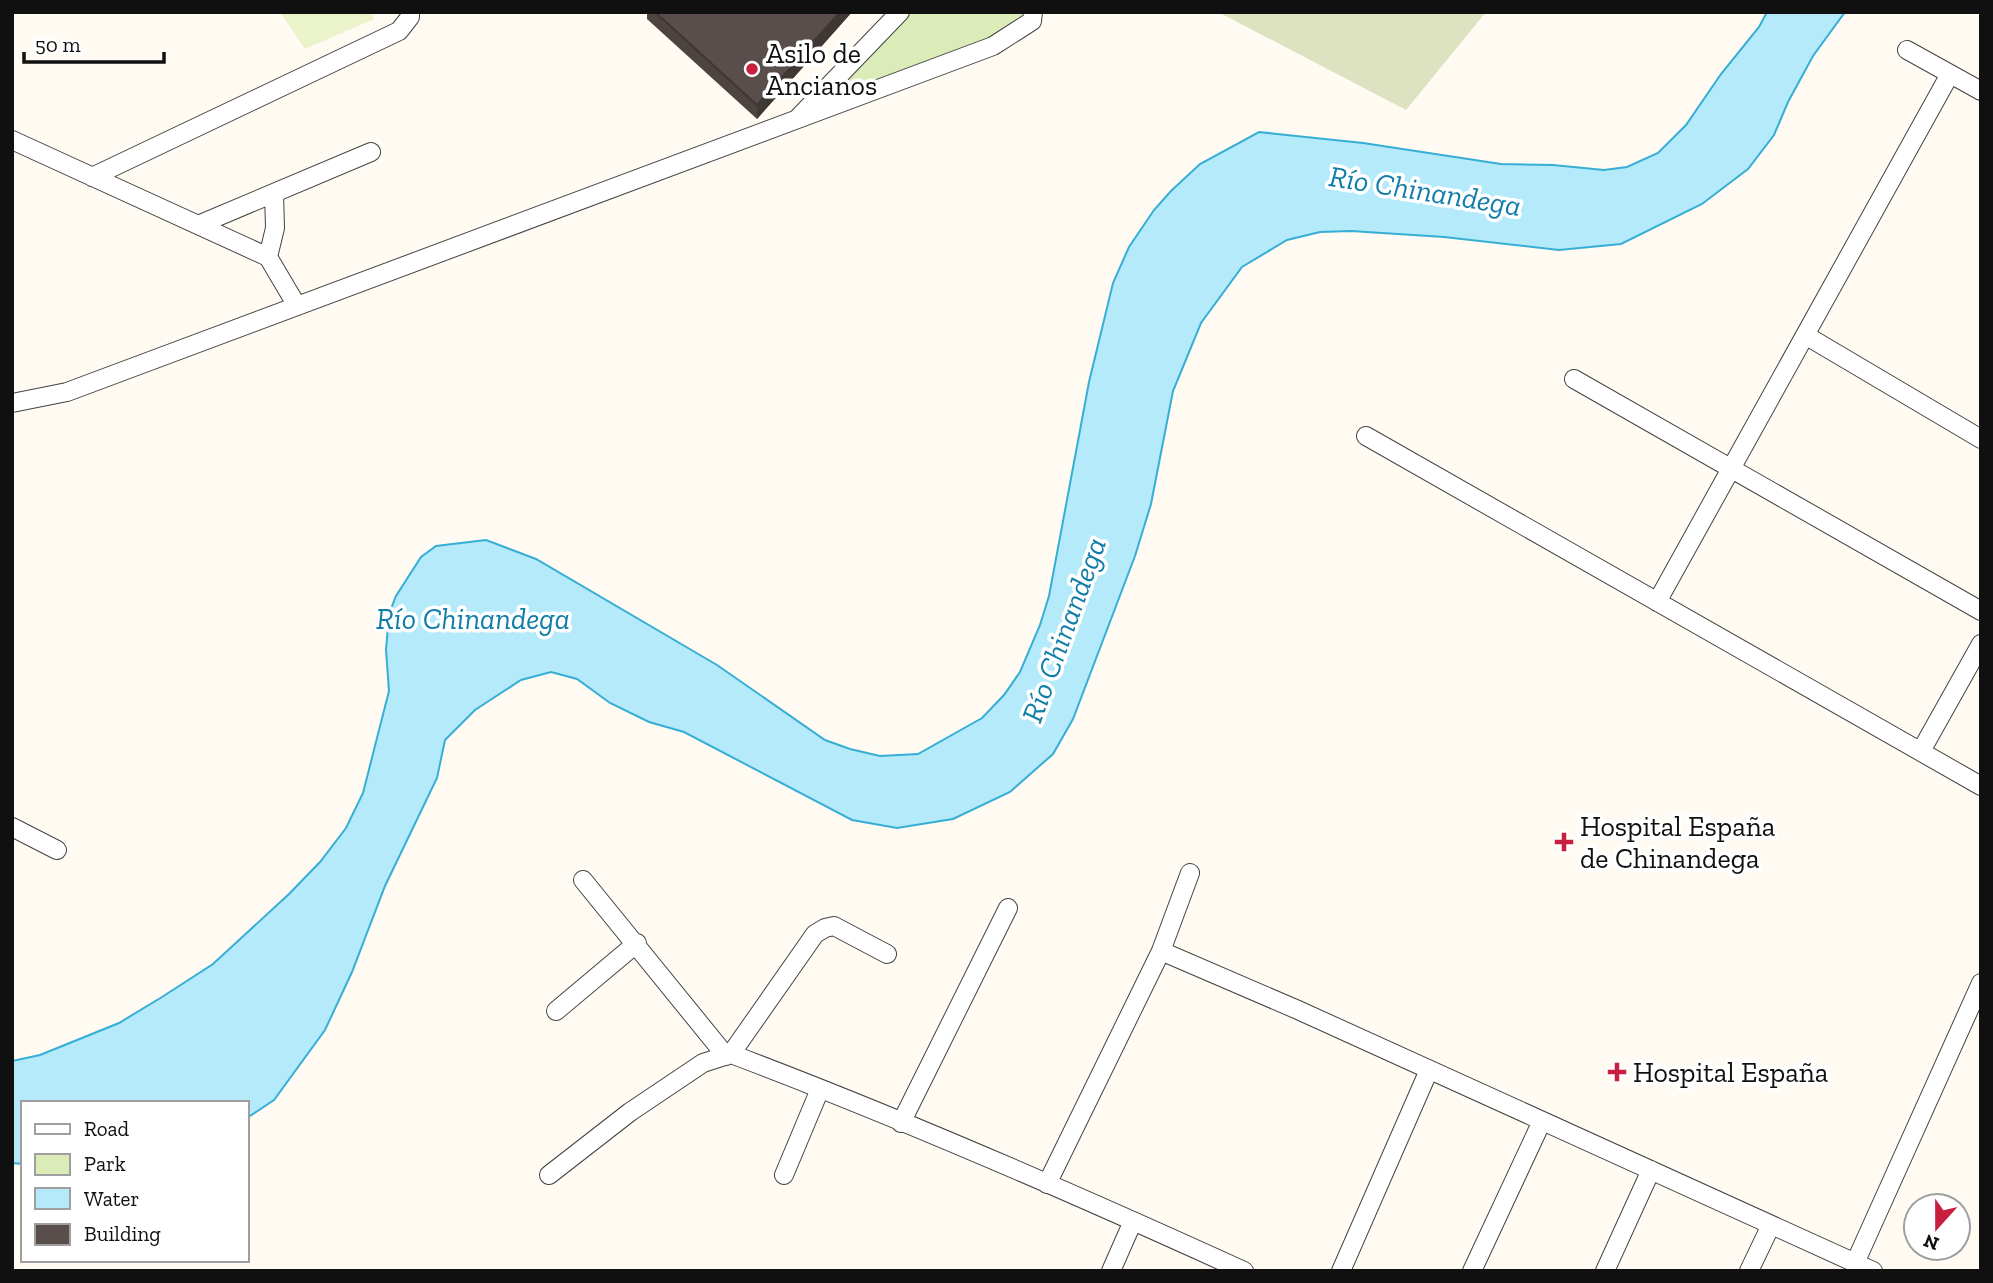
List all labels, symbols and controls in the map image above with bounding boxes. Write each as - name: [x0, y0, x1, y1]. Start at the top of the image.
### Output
- scale bar: [24, 21, 164, 65]
- text: 50 m: [35, 32, 81, 57]
- place label: Asilo de Ancianos: [766, 37, 877, 102]
- marker: Asilo de Ancianos: [744, 61, 760, 77]
- water label: Río Chinandega: [1326, 158, 1524, 224]
- water label: Río Chinandega: [1014, 533, 1114, 727]
- water label: Río Chinandega: [376, 601, 570, 637]
- place label: Hospital España de Chinandega: [1580, 810, 1776, 875]
- marker: Hospital España de Chinandega: [1554, 832, 1574, 852]
- place label: Hospital España: [1633, 1056, 1829, 1089]
- marker: Hospital España: [1607, 1062, 1627, 1082]
- legend: [21, 1101, 248, 1262]
- text: Road: [84, 1116, 130, 1141]
- text: Park: [84, 1151, 126, 1176]
- text: Water: [84, 1186, 139, 1211]
- north arrow: [1902, 1192, 1972, 1262]
- text: Building: [84, 1221, 161, 1246]
- text: N: [1920, 1229, 1942, 1256]

